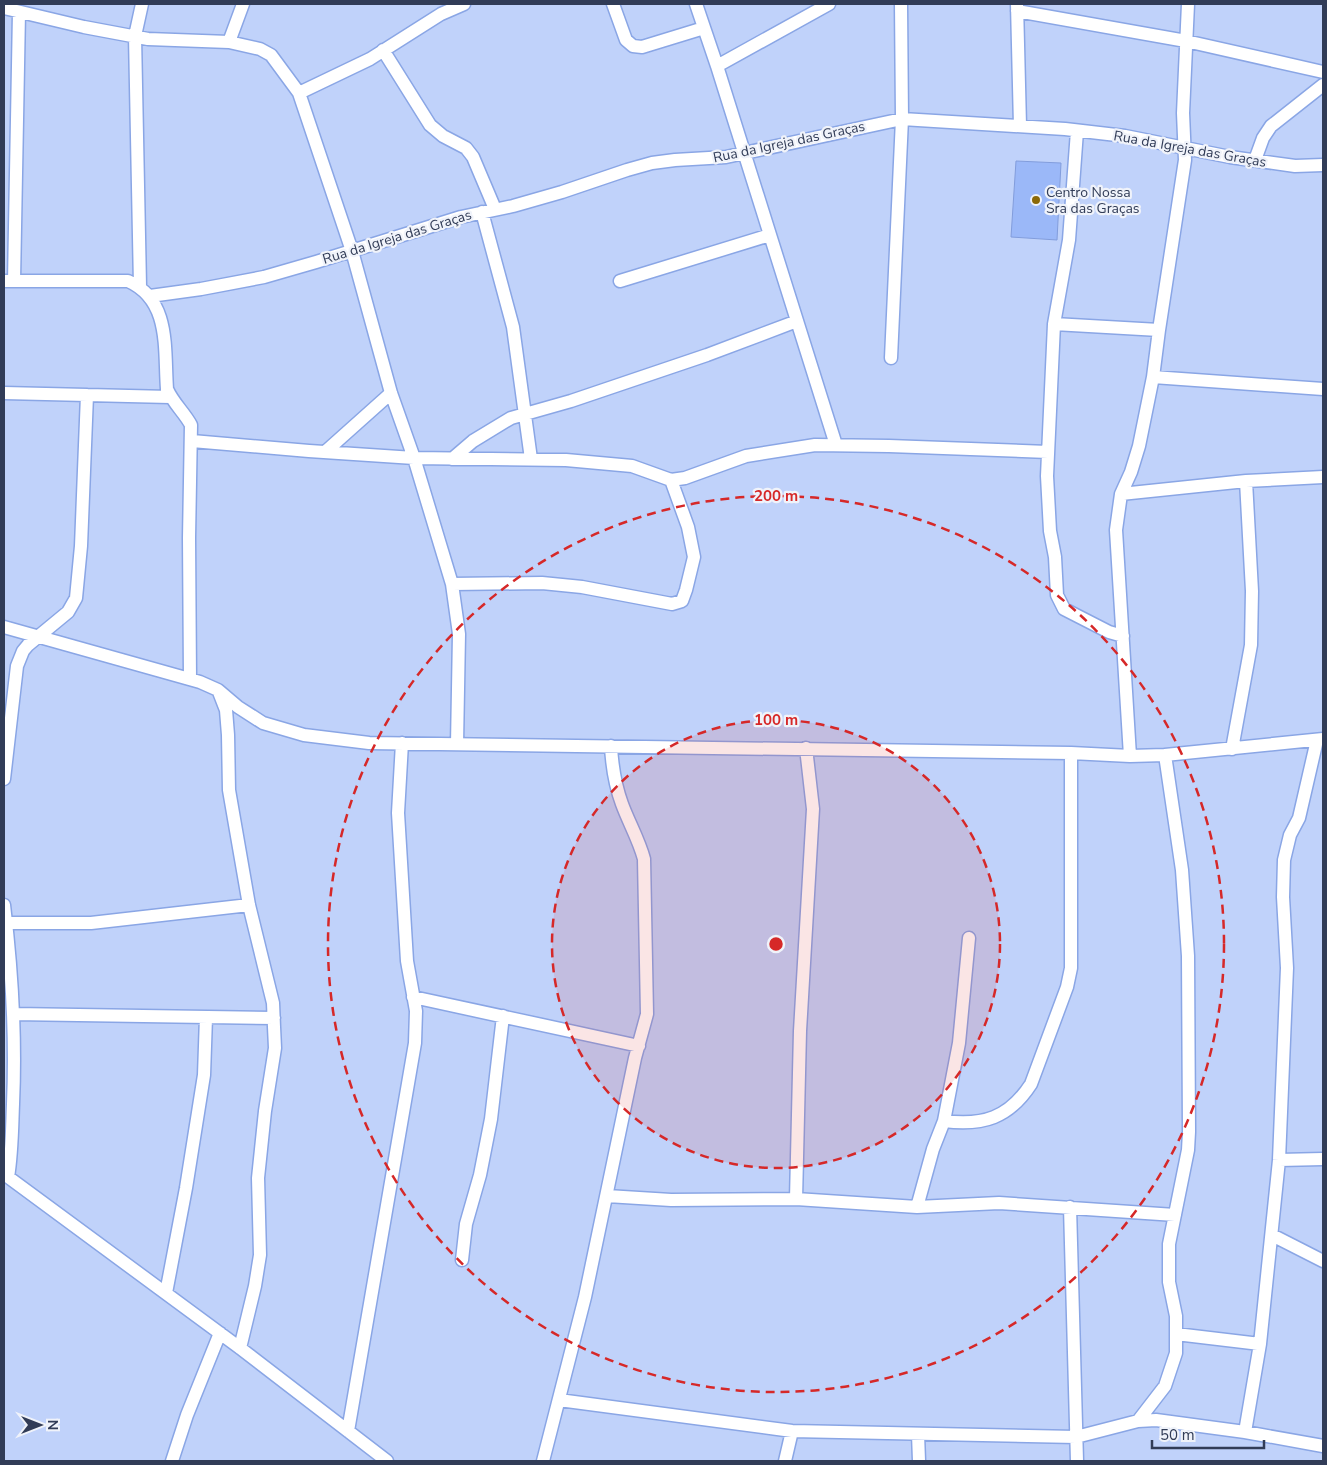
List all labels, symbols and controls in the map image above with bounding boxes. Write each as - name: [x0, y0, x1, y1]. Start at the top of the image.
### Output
- street label: Rua da Igreja das Graças: [711, 117, 867, 167]
- street label: Rua da Igreja das Graças: [1112, 126, 1268, 172]
- place label: Centro Nossa Sra das Graças: [1046, 183, 1140, 218]
- marker: Centro Nossa Sra das Graças: [1030, 194, 1042, 206]
- street label: Rua da Igreja das Graças: [320, 205, 474, 269]
- text: 200 m: [754, 486, 798, 506]
- text: 100 m: [754, 710, 798, 730]
- centre of rings: [767, 935, 785, 953]
- north arrow: [15, 1400, 65, 1450]
- scale bar: [1152, 1418, 1264, 1450]
- text: N: [43, 1420, 62, 1430]
- text: 50 m: [1160, 1425, 1195, 1445]

